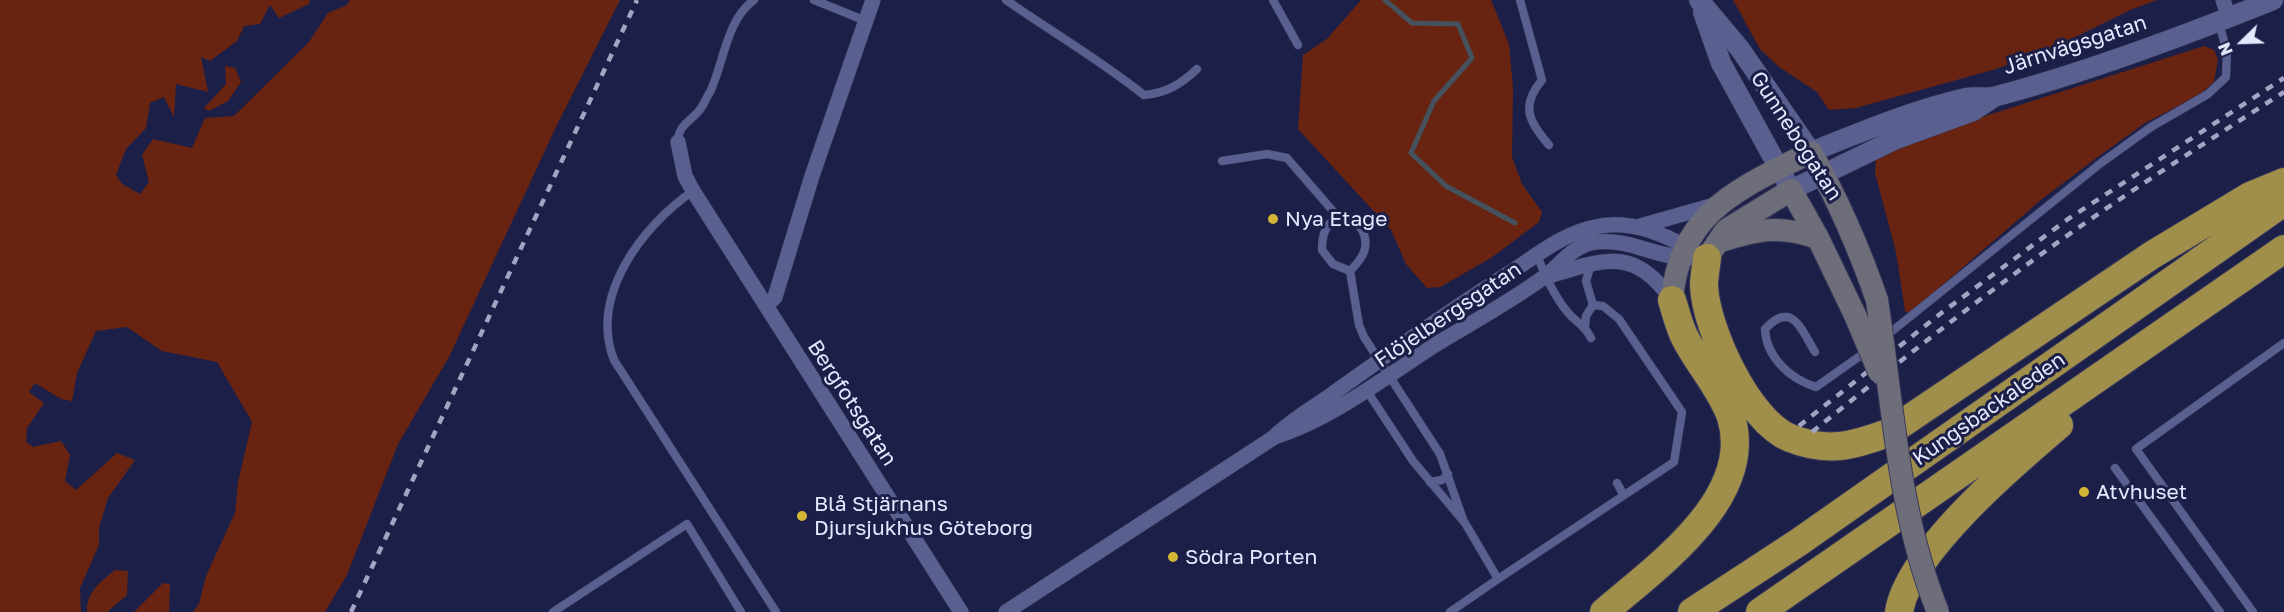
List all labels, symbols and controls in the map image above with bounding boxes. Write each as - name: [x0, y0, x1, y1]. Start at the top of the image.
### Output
- street label: Järnvägsgatan: [2000, 10, 2150, 80]
- north arrow: [2212, 12, 2272, 72]
- text: N: [2214, 40, 2237, 59]
- street label: Gunnebogatan: [1745, 67, 1847, 205]
- place label: Nya Etage: [1285, 206, 1387, 232]
- marker: Nya Etage: [1266, 212, 1280, 226]
- street label: Flöjelbergsgatan: [1370, 257, 1526, 373]
- street label: Bergfotsgatan: [802, 336, 902, 470]
- street label: Kungsbackaleden: [1908, 347, 2070, 471]
- place label: Atvhuset: [2096, 479, 2187, 505]
- marker: Atvhuset: [2077, 485, 2091, 499]
- place label: Blå Stjärnans Djursjukhus Göteborg: [814, 491, 1033, 541]
- marker: Blå Stjärnans Djursjukhus Göteborg: [795, 509, 809, 523]
- place label: Södra Porten: [1185, 544, 1317, 570]
- marker: Södra Porten: [1166, 550, 1180, 564]

